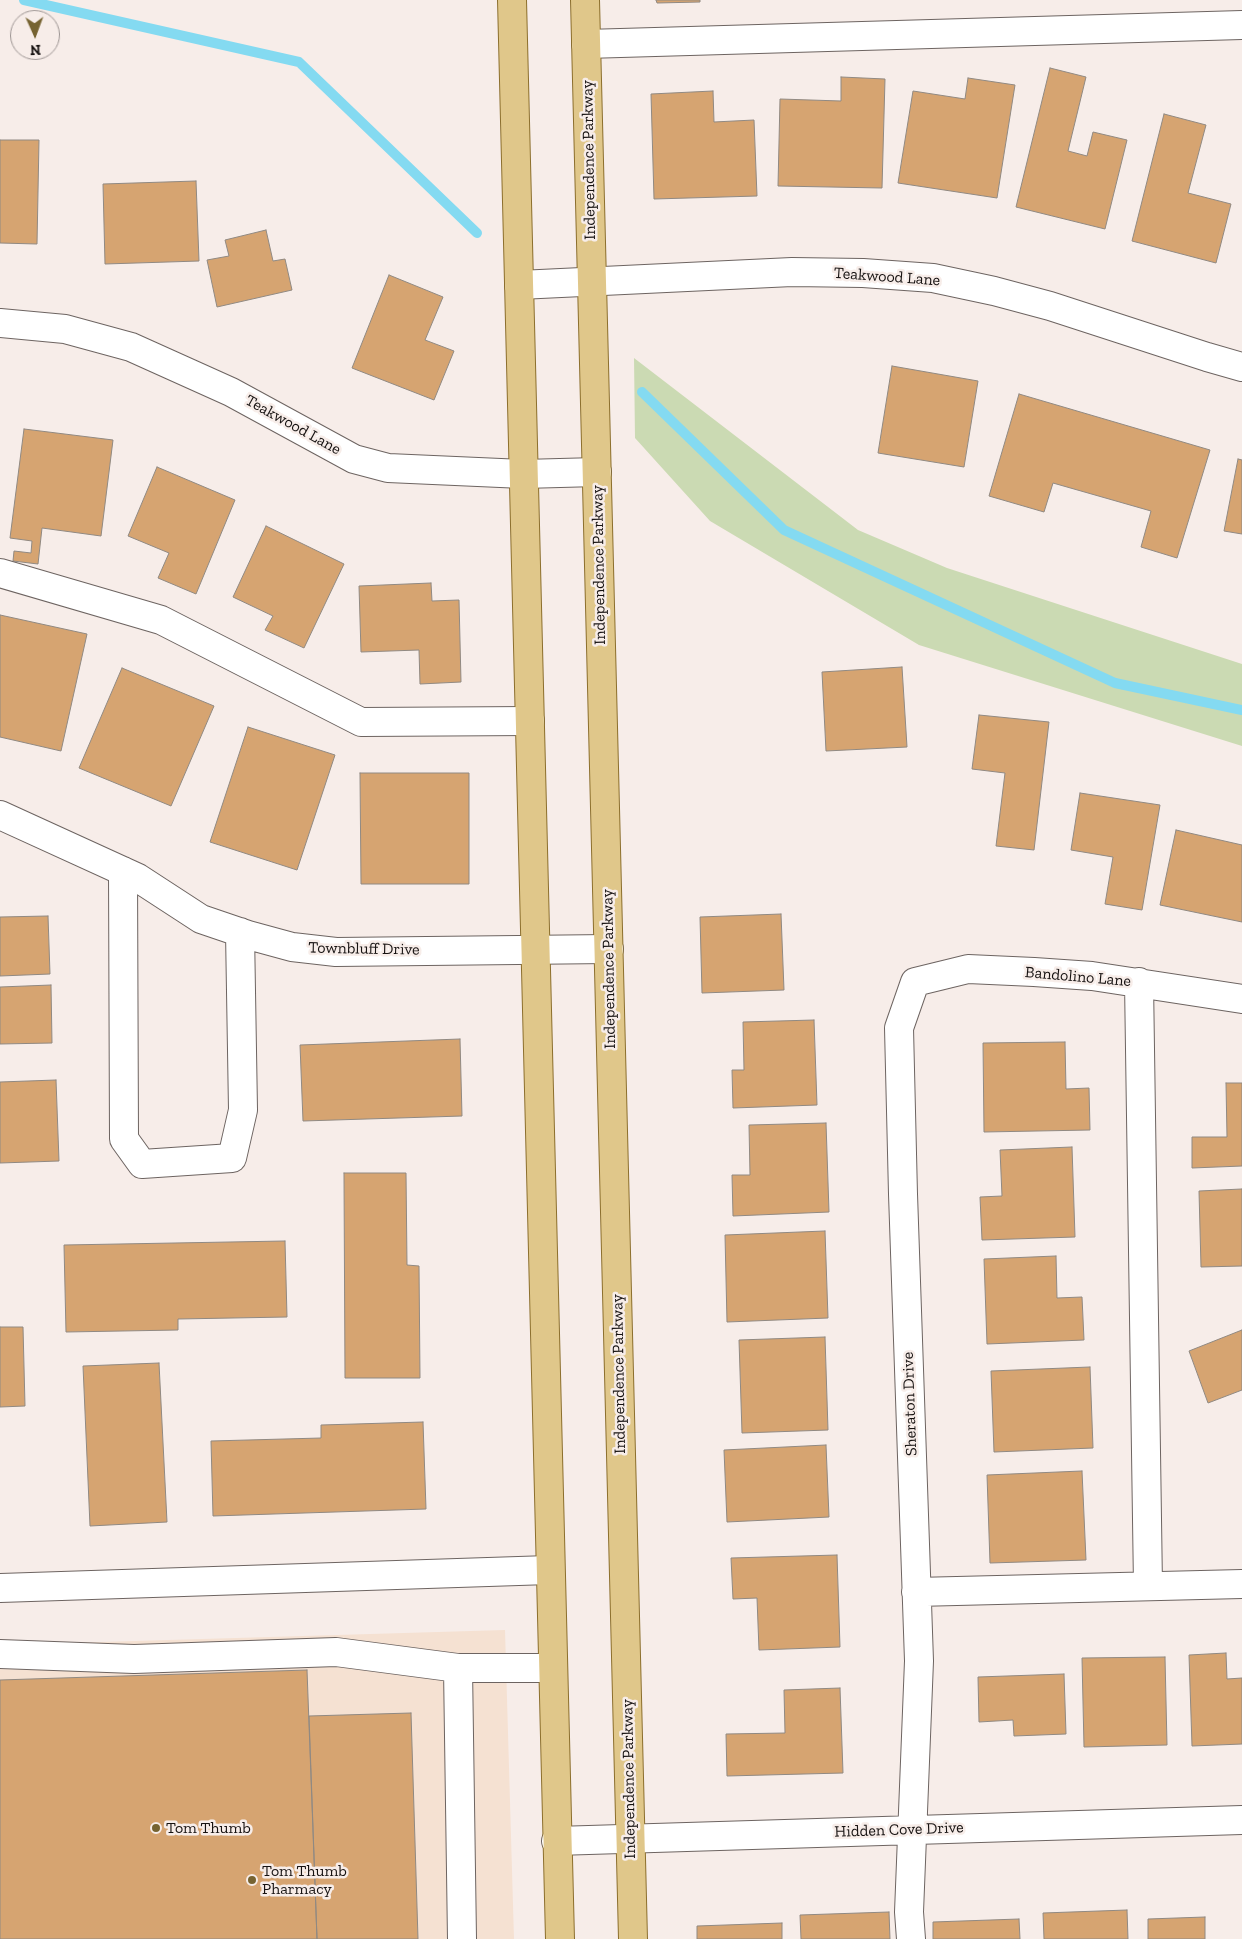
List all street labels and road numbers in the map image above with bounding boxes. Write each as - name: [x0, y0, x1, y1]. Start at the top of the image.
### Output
- street label: Independence Parkway: [578, 80, 600, 240]
- street label: Teakwood Lane: [833, 264, 941, 290]
- street label: Teakwood Lane: [242, 391, 344, 459]
- street label: Independence Parkway: [588, 485, 610, 645]
- street label: Independence Parkway: [598, 889, 620, 1049]
- street label: Townbluff Drive: [308, 938, 420, 960]
- street label: Bandolino Lane: [1024, 963, 1132, 991]
- street label: Independence Parkway: [608, 1294, 630, 1454]
- street label: Sheraton Drive: [899, 1352, 921, 1456]
- street label: Independence Parkway: [618, 1699, 640, 1859]
- street label: Hidden Cove Drive: [834, 1818, 964, 1842]

